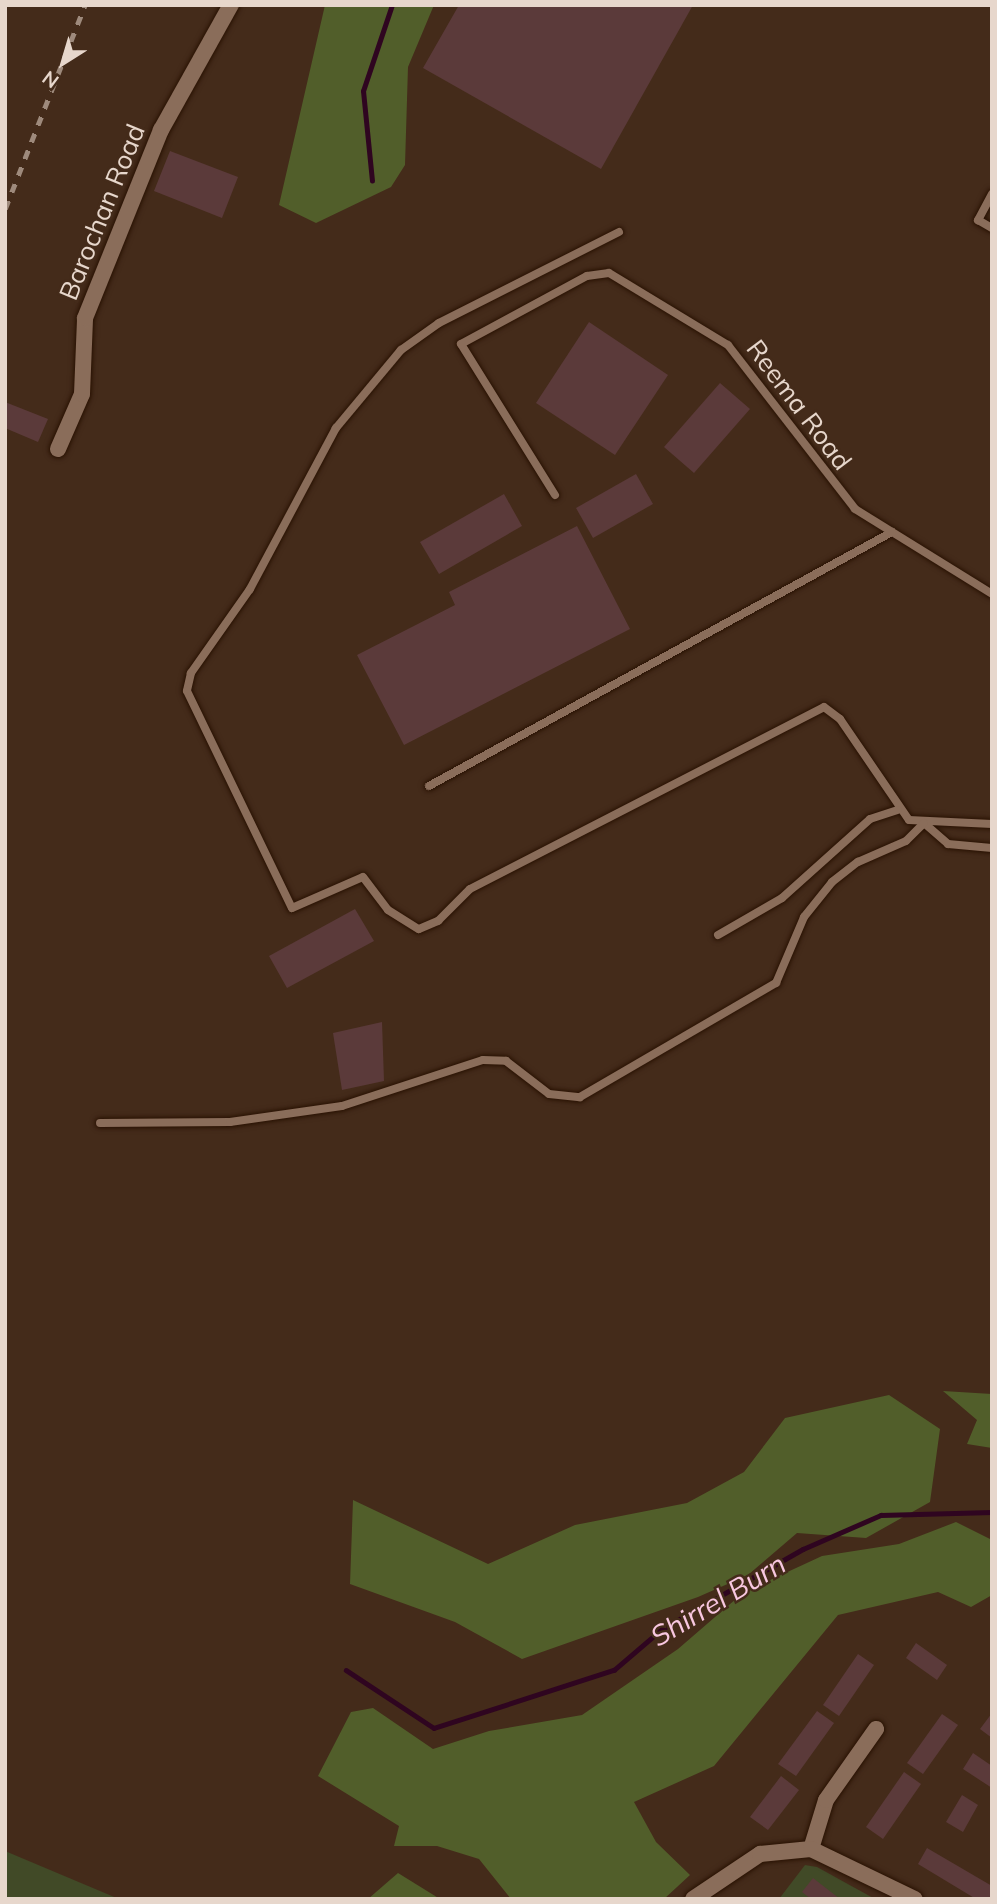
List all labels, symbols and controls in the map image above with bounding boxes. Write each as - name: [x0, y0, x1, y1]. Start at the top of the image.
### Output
- north arrow: [28, 28, 98, 98]
- text: N: [37, 66, 63, 94]
- street label: Barochan Road: [53, 120, 151, 304]
- street label: Reema Road: [740, 334, 858, 476]
- water label: Shirrel Burn: [644, 1547, 792, 1653]

